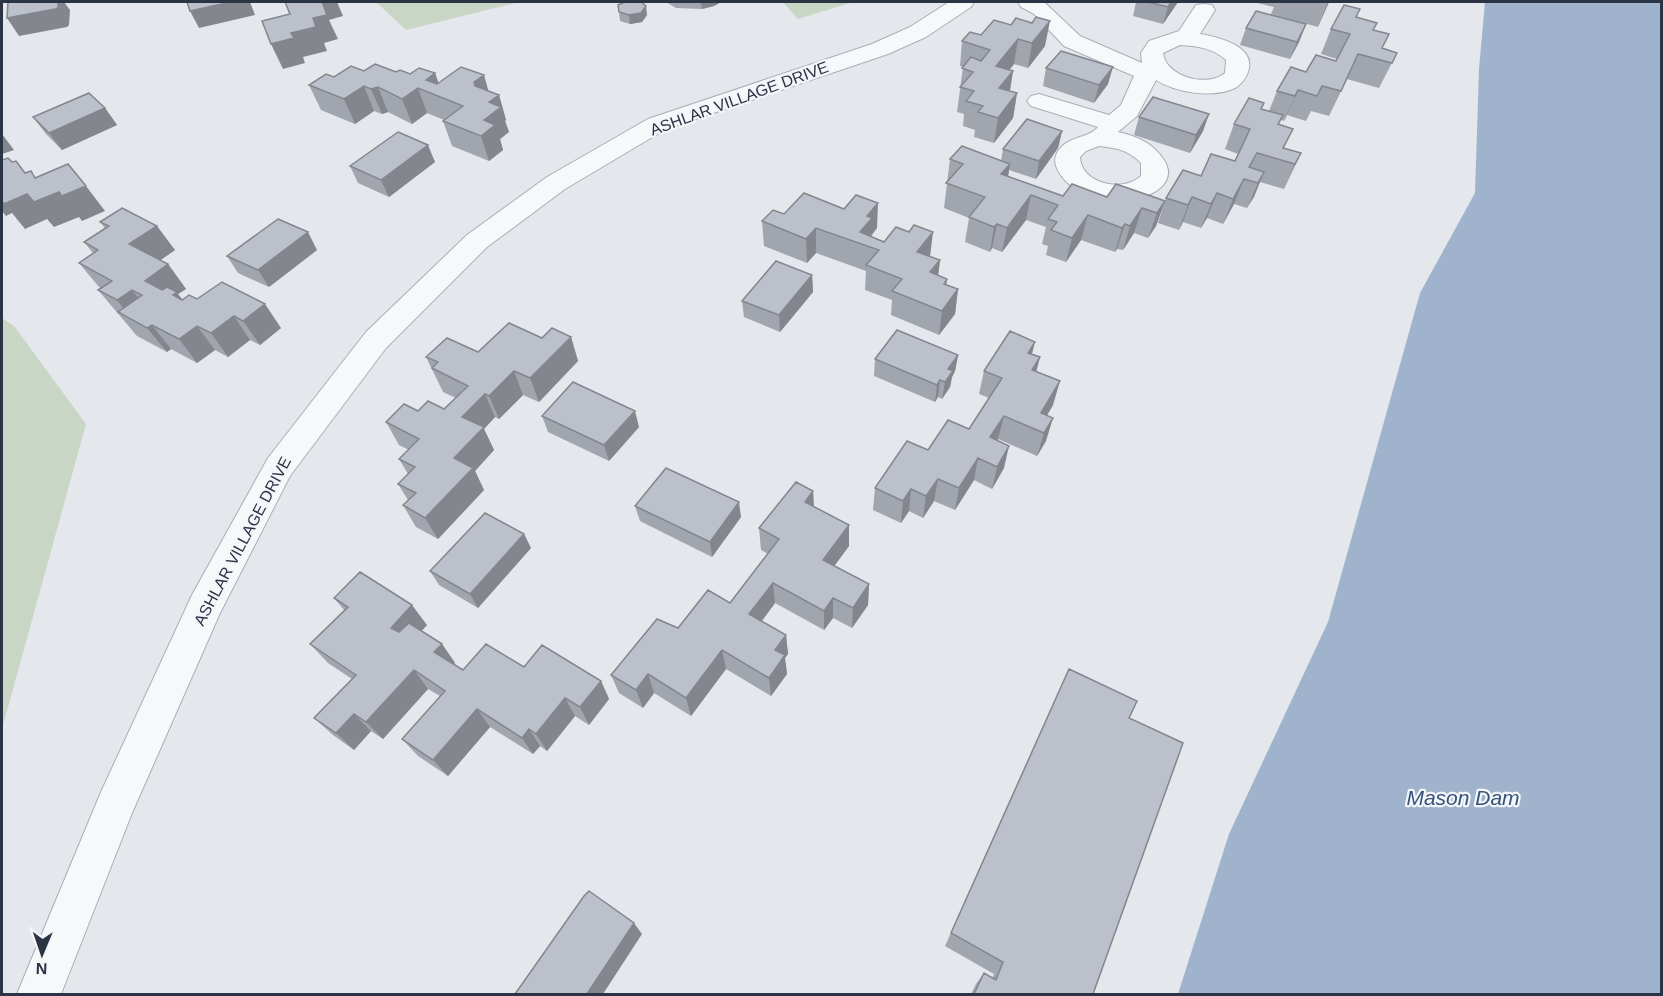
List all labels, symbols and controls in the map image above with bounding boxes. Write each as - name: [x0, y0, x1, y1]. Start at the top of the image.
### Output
- street label: ASHLAR VILLAGE DRIVE: [648, 58, 831, 139]
- street label: ASHLAR VILLAGE DRIVE: [191, 454, 294, 628]
- water label: Mason Dam: [1406, 786, 1520, 809]
- north arrow: [12, 924, 72, 984]
- text: N: [35, 960, 48, 977]

